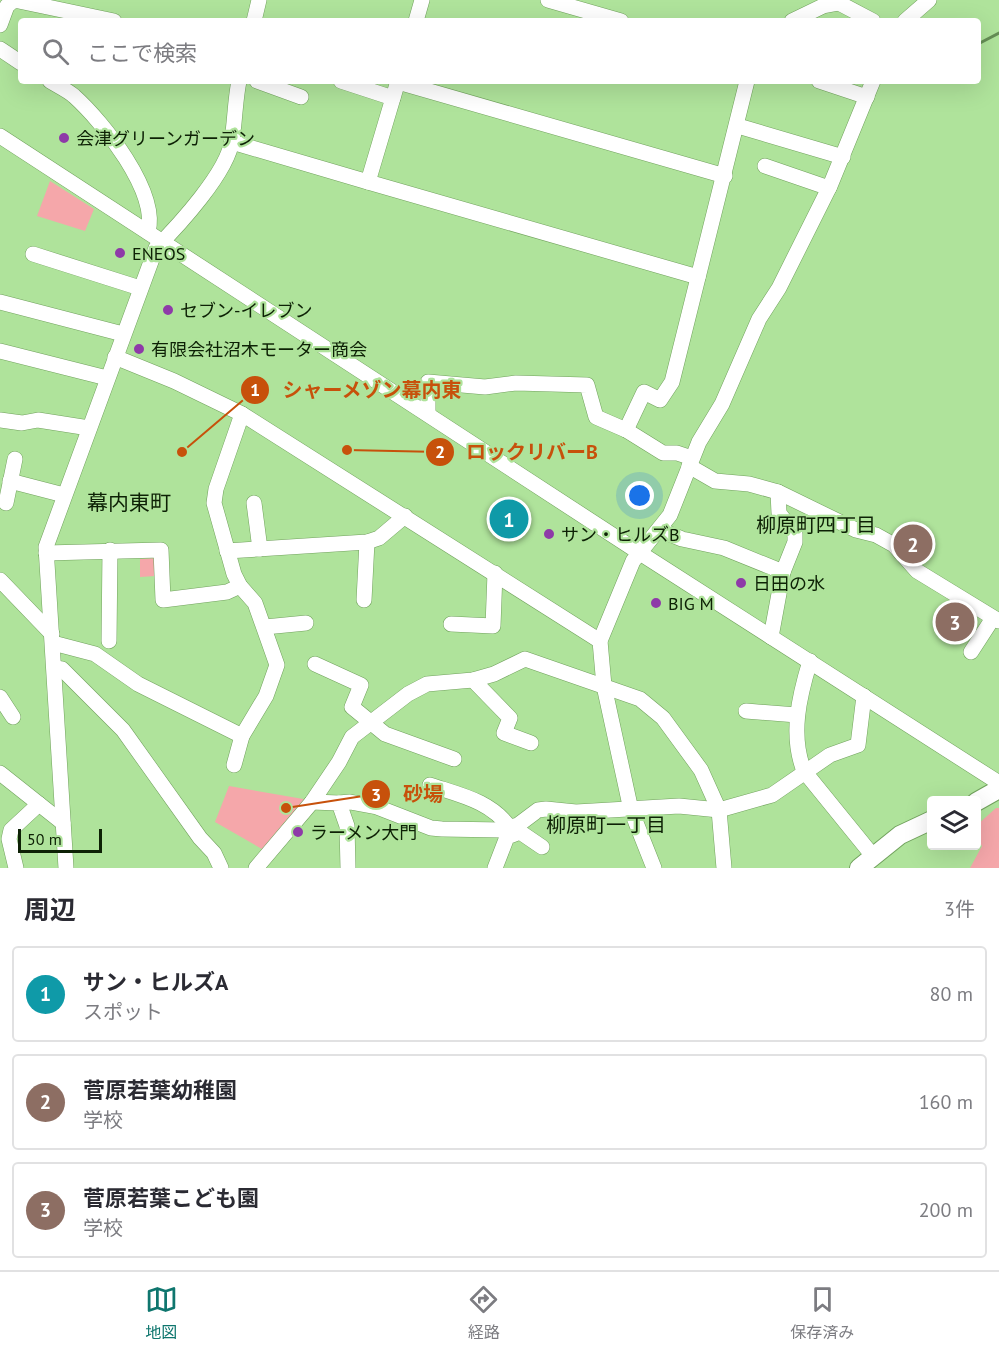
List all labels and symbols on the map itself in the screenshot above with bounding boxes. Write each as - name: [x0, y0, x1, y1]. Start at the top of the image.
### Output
- place label: 会津グリーンガーデン: [76, 127, 255, 150]
- marker: 会津グリーンガーデン: [57, 131, 71, 145]
- place label: ENEOS: [132, 242, 185, 265]
- marker: ENEOS: [113, 246, 127, 260]
- place label: セブン-イレブン: [180, 299, 312, 322]
- marker: セブン-イレブン: [161, 303, 175, 317]
- place label: 有限会社沼木モーター商会: [151, 338, 367, 361]
- marker: 有限会社沼木モーター商会: [132, 342, 146, 356]
- callout: シャーメゾン幕内東: [240, 371, 474, 409]
- text: シャーメゾン幕内東: [282, 377, 462, 403]
- text: 1: [250, 378, 260, 401]
- callout: ロックリバーB: [425, 433, 610, 471]
- text: ロックリバーB: [466, 439, 598, 465]
- text: 2: [435, 440, 445, 463]
- your location: [625, 481, 654, 510]
- district label: 幕内東町: [87, 489, 171, 516]
- pin: 1: [490, 496, 528, 542]
- district label: 柳原町四丁目: [756, 512, 876, 538]
- pin: 2: [894, 522, 932, 566]
- place label: サン・ヒルズB: [561, 523, 680, 546]
- marker: サン・ヒルズB: [542, 527, 556, 541]
- place label: 日田の水: [753, 572, 825, 595]
- marker: 日田の水: [734, 576, 748, 590]
- place label: BIG M: [668, 592, 714, 615]
- marker: BIG M: [649, 596, 663, 610]
- pin: 3: [936, 600, 974, 644]
- callout: 砂場: [361, 775, 455, 813]
- text: 砂場: [403, 781, 443, 807]
- text: 3: [371, 783, 381, 806]
- district label: 柳原町一丁目: [546, 812, 666, 838]
- place label: ラーメン大門: [310, 821, 417, 844]
- marker: ラーメン大門: [291, 825, 305, 839]
- scale bar: [18, 826, 102, 854]

